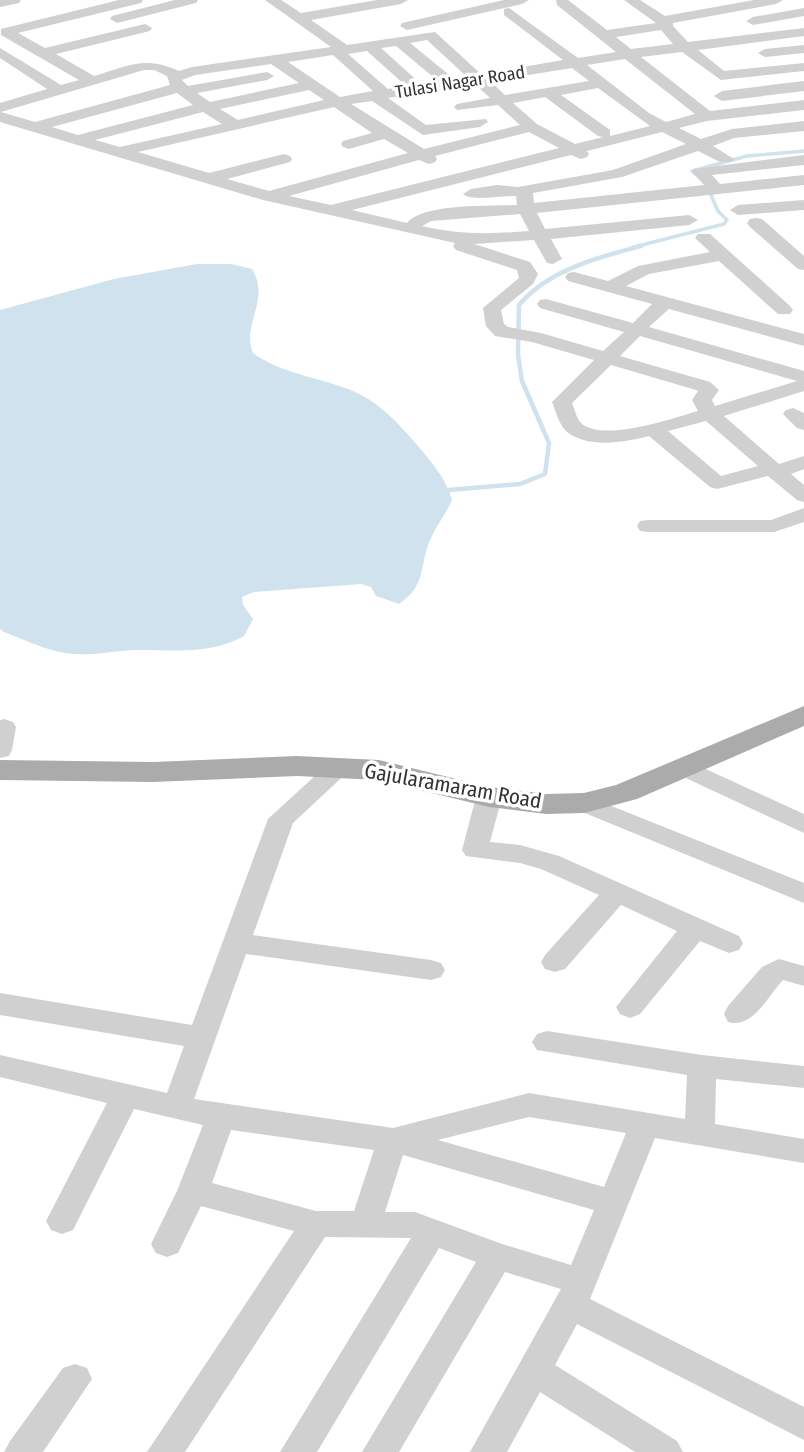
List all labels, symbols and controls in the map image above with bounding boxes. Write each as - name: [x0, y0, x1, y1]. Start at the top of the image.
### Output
- street label: Tulasi Nagar Road: [394, 61, 526, 103]
- street label: Gajularamaram Road: [363, 758, 543, 814]

